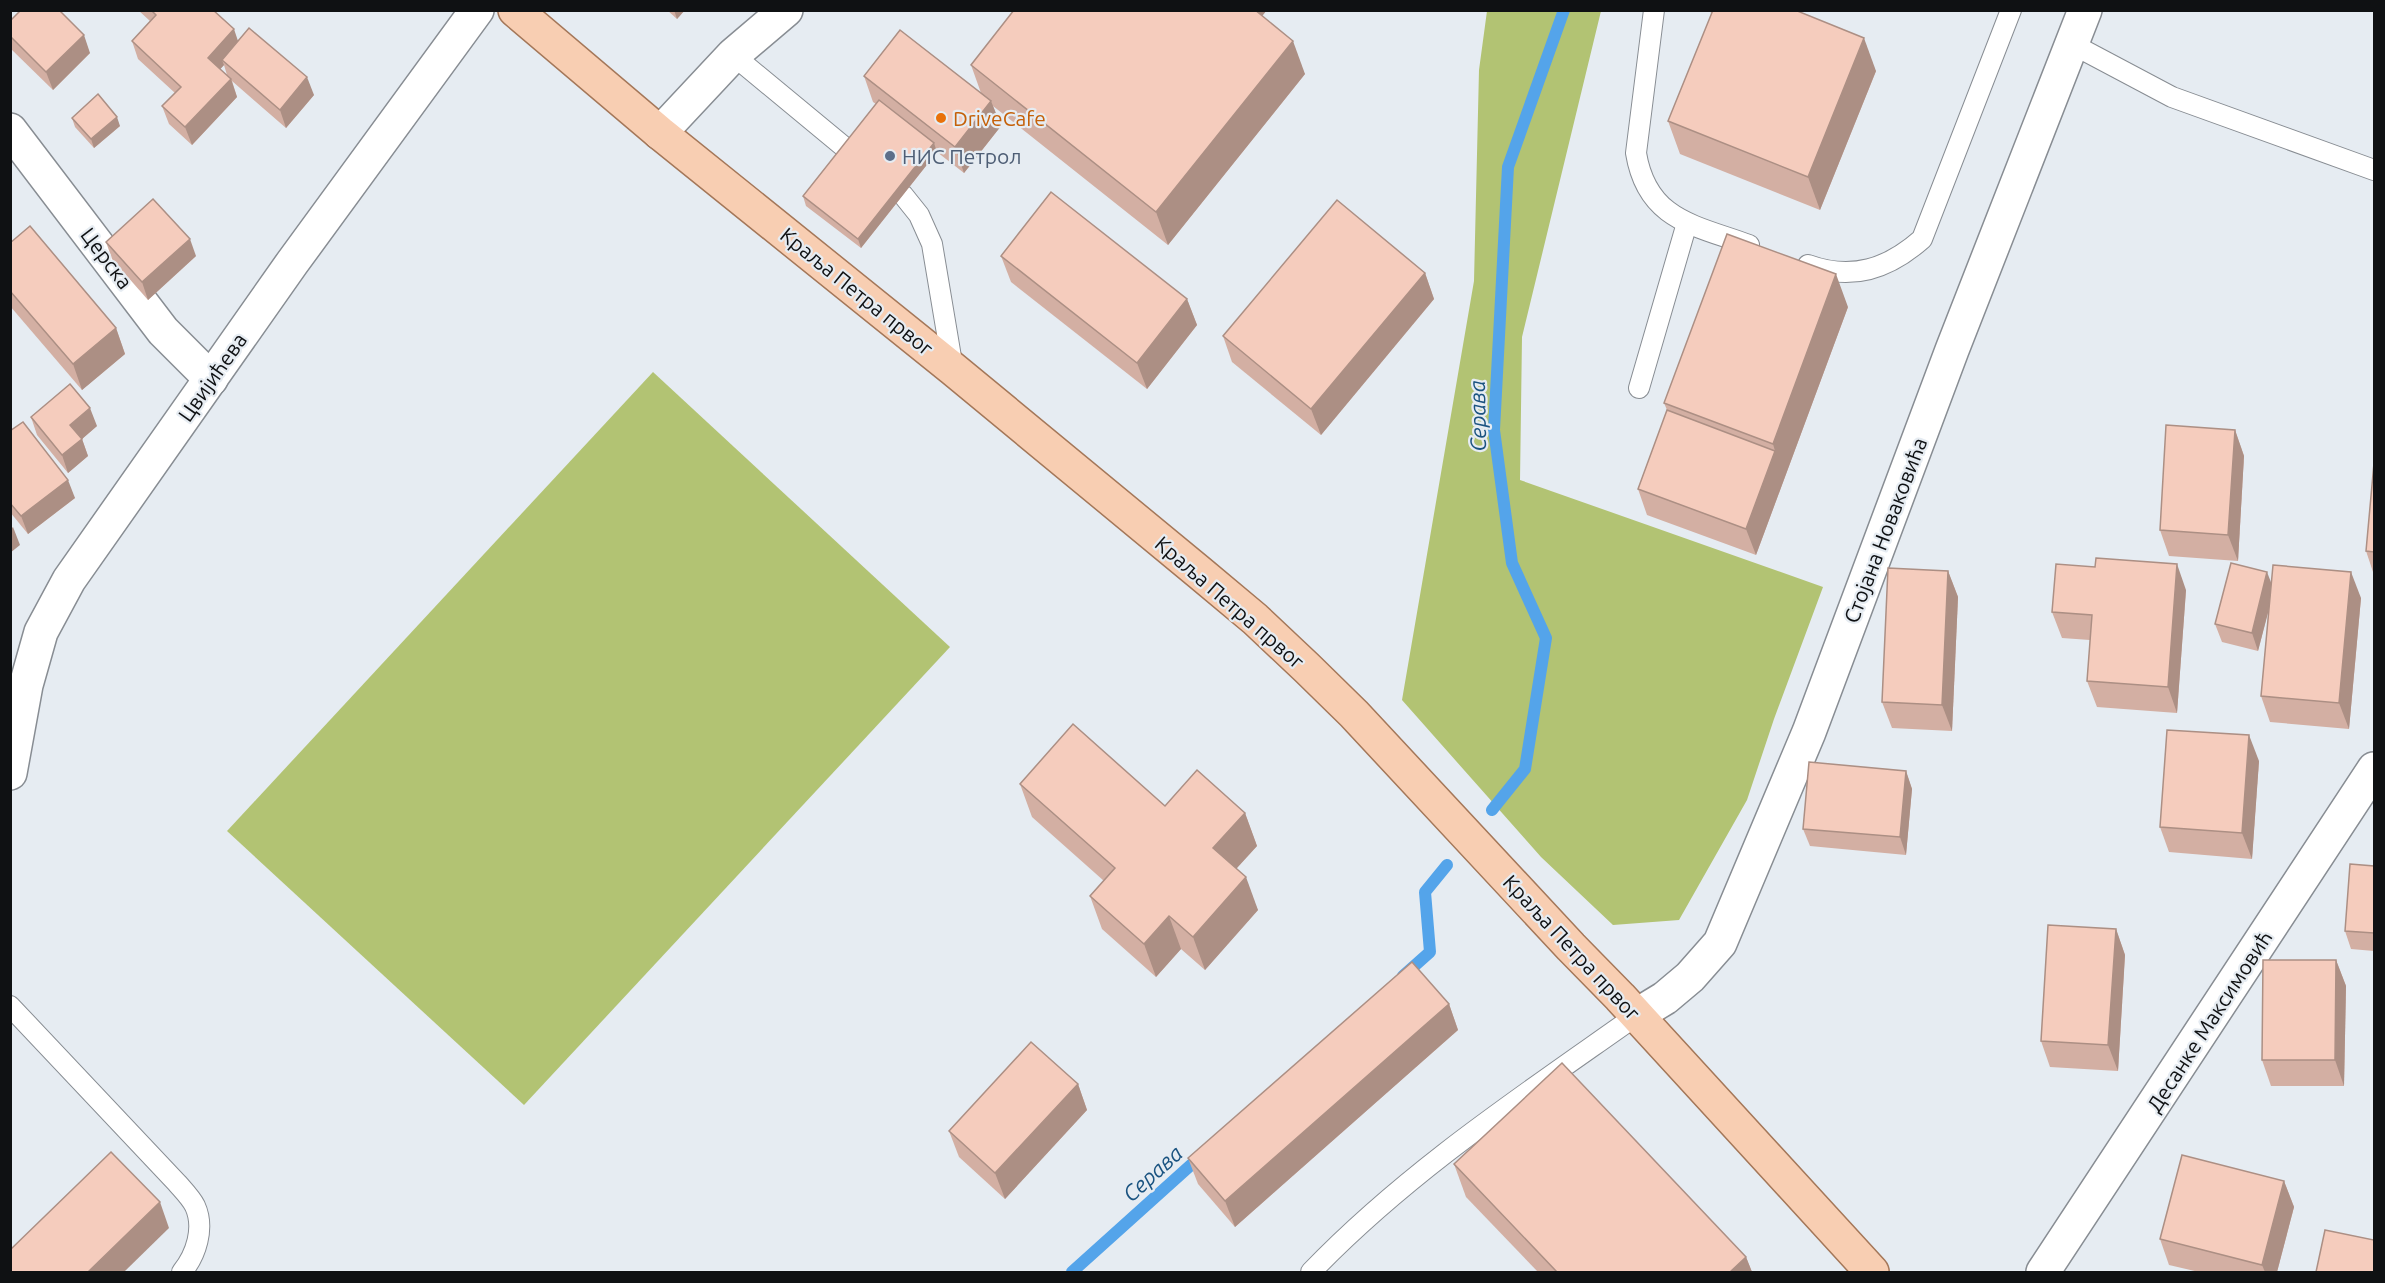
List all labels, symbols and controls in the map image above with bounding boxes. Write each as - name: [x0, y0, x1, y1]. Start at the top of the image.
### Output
- place label: DriveCafe: [953, 106, 1046, 130]
- marker: DriveCafe: [934, 111, 948, 125]
- place label: НИС Петрол: [902, 144, 1022, 168]
- marker: НИС Петрол: [883, 149, 897, 163]
- street label: Краља Петра првог: [776, 222, 939, 360]
- street label: Церска: [76, 223, 138, 293]
- street label: Цвијићева: [173, 328, 251, 426]
- water label: Серава: [1464, 380, 1490, 452]
- street label: Стојана Новаковића: [1839, 434, 1931, 626]
- street label: Краља Петра првог: [1151, 531, 1310, 674]
- street label: Краља Петра првог: [1499, 870, 1646, 1025]
- street label: Десанке Максимовић: [2141, 926, 2277, 1116]
- water label: Серава: [1117, 1140, 1187, 1206]

